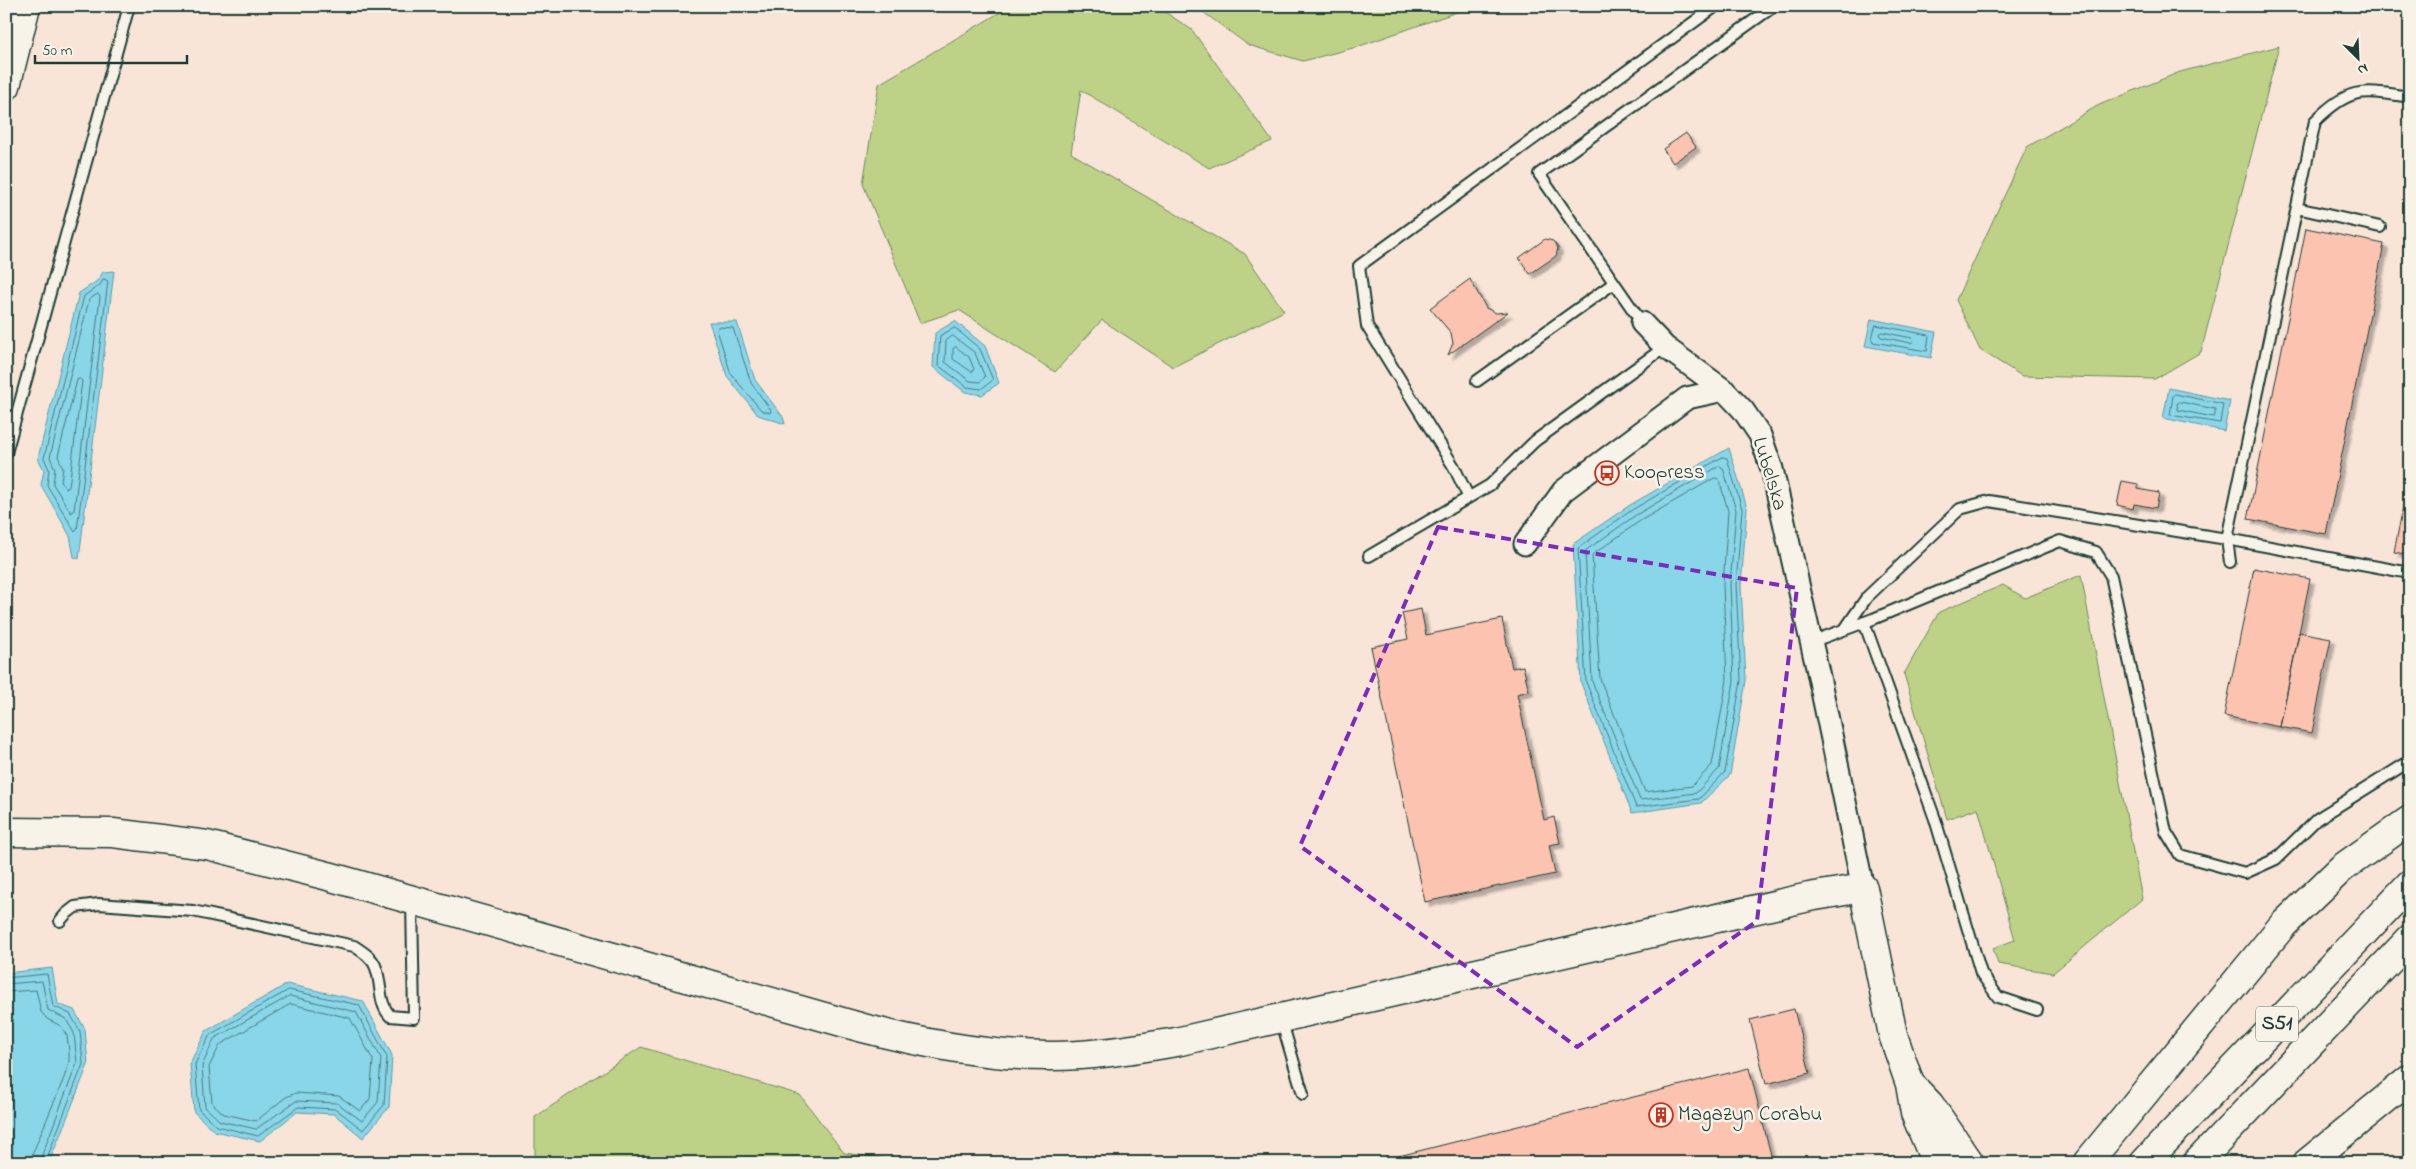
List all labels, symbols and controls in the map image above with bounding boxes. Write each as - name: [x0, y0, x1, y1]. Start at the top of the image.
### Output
- scale bar: [35, 32, 188, 64]
- north arrow: [2334, 32, 2384, 82]
- text: 50 m: [42, 40, 73, 62]
- text: N: [2354, 57, 2371, 80]
- street label: Lubelska: [1744, 434, 1794, 514]
- place label: Koopress: [1624, 458, 1705, 488]
- bus stop icon: Koopress: [1594, 460, 1620, 486]
- road number: S51: [2256, 1006, 2298, 1042]
- place label: Magazyn Corabu: [1678, 1100, 1822, 1132]
- building icon: Magazyn Corabu: [1648, 1102, 1674, 1128]

